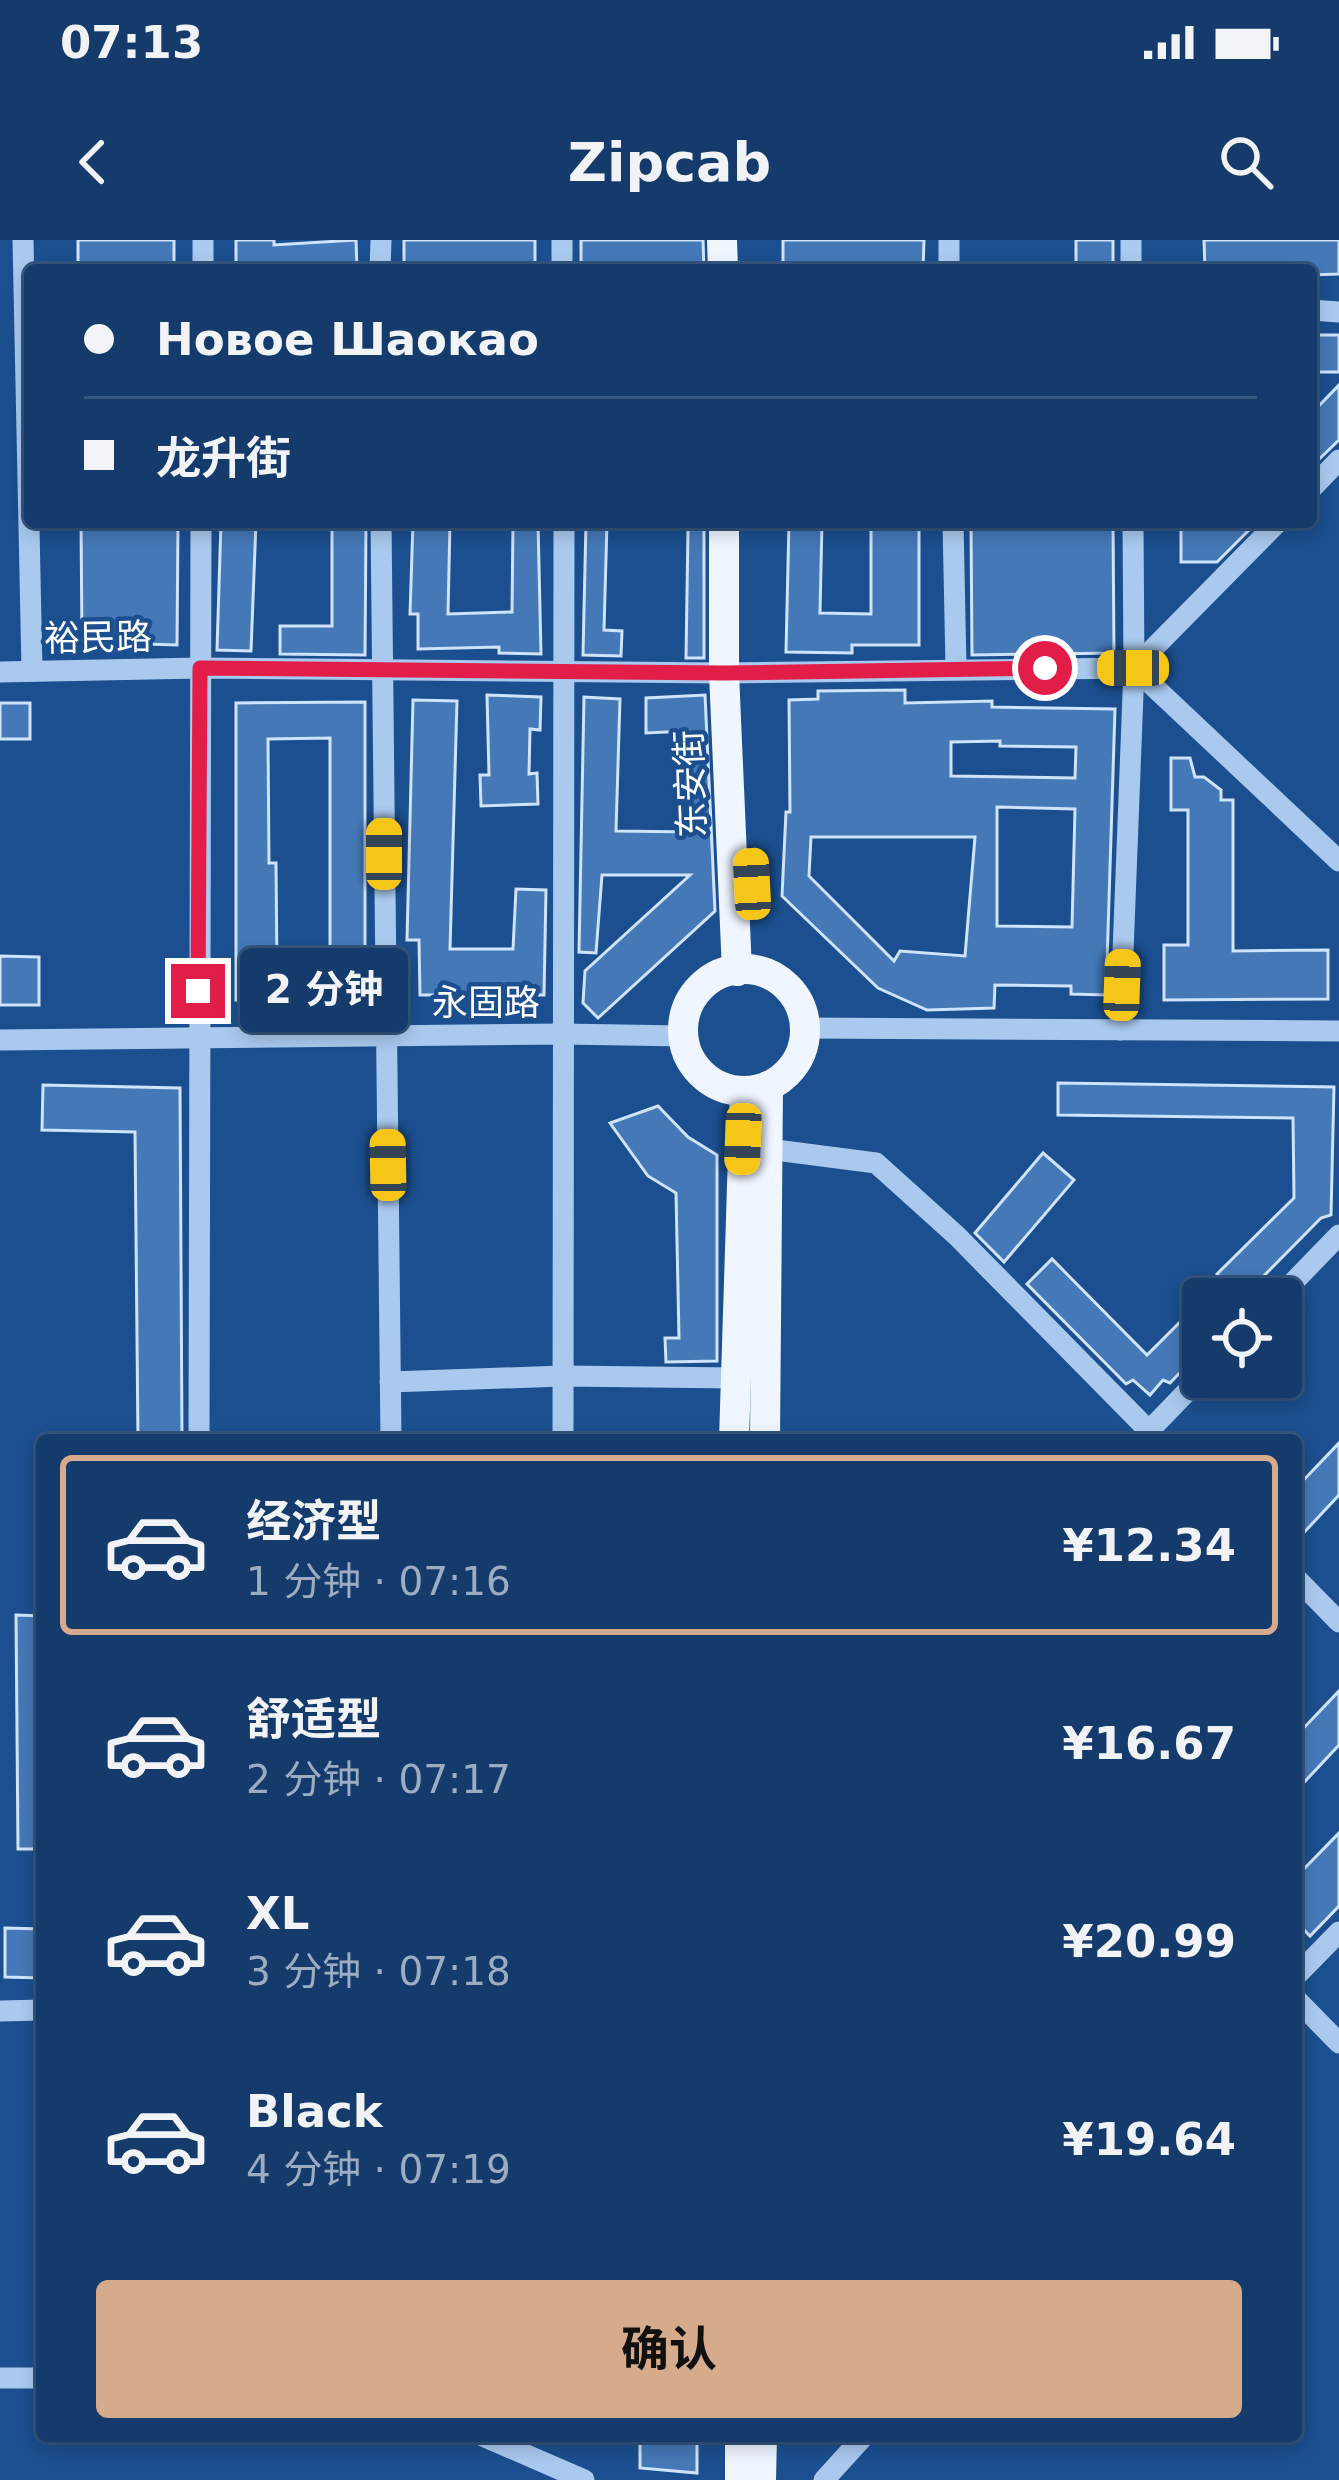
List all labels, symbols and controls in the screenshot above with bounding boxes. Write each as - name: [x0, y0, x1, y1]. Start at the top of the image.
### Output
- text: 07:13: [60, 16, 203, 69]
- icon: back: [60, 129, 126, 195]
- icon: search: [1213, 129, 1279, 195]
- text: Zipcab: [568, 131, 771, 194]
- text: Новое Шаокао: [156, 313, 539, 366]
- text: 龙升街: [156, 432, 291, 485]
- street label: 裕民路: [44, 616, 152, 659]
- route start: [1018, 641, 1072, 695]
- car: [1097, 650, 1169, 686]
- street label: 东安街: [668, 729, 713, 839]
- car: [366, 818, 402, 890]
- car: [732, 847, 772, 921]
- car: [1103, 948, 1141, 1022]
- callout: 2 分钟: [240, 949, 408, 1033]
- route end: [171, 964, 225, 1018]
- text: 2 分钟: [265, 967, 383, 1012]
- street label: 永固路: [432, 982, 540, 1023]
- car: [724, 1102, 762, 1176]
- car: [369, 1129, 407, 1201]
- map controls: [1182, 1278, 1302, 1398]
- button: locate: [1182, 1278, 1302, 1398]
- icon: car: [102, 1491, 210, 1599]
- text: 经济型: [246, 1495, 381, 1548]
- text: ¥12.34: [1062, 1519, 1236, 1572]
- text: 1 分钟 · 07:16: [246, 1559, 511, 1604]
- icon: car: [102, 1689, 210, 1797]
- text: 舒适型: [246, 1693, 381, 1746]
- text: ¥16.67: [1062, 1717, 1236, 1770]
- text: 2 分钟 · 07:17: [246, 1757, 511, 1802]
- icon: car: [102, 1887, 210, 1995]
- text: XL: [246, 1887, 309, 1940]
- text: ¥20.99: [1062, 1915, 1236, 1968]
- text: 3 分钟 · 07:18: [246, 1949, 511, 1994]
- icon: car: [102, 2085, 210, 2193]
- text: Black: [246, 2085, 383, 2138]
- text: ¥19.64: [1062, 2113, 1236, 2166]
- text: 4 分钟 · 07:19: [246, 2147, 511, 2192]
- button: 确认: [96, 2280, 1242, 2418]

